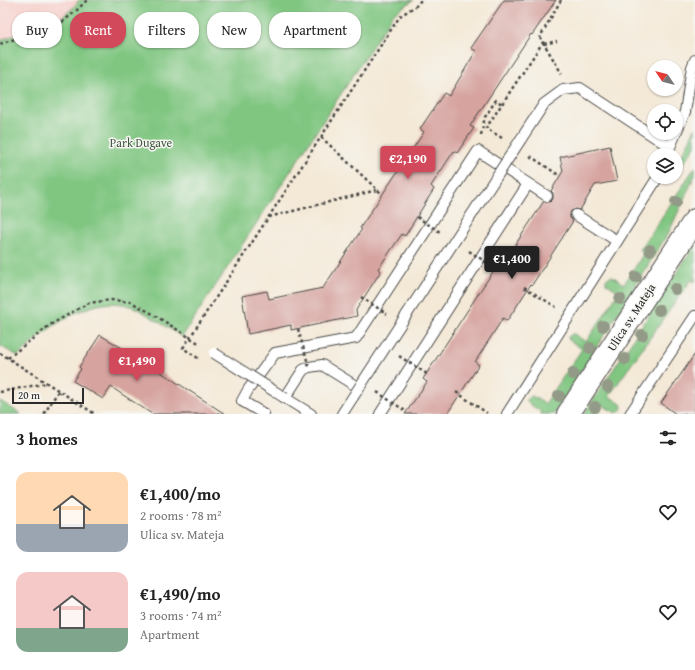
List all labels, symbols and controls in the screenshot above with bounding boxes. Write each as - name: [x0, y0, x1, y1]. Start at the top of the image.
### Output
- chip: Buy: [12, 12, 62, 48]
- chip: Rent: [70, 12, 126, 48]
- chip: Filters: [134, 12, 199, 48]
- chip: New: [207, 12, 261, 48]
- chip: Apartment: [269, 12, 361, 48]
- north arrow: [647, 60, 683, 96]
- map controls: [647, 60, 683, 184]
- button: locate: [647, 104, 683, 140]
- park label: Park Dugave: [110, 134, 173, 151]
- pin: €2,190: [375, 146, 441, 180]
- button: layers: [647, 148, 683, 184]
- text: €2,190: [389, 149, 427, 168]
- pin: €1,400: [479, 246, 545, 280]
- text: €1,400: [493, 249, 531, 268]
- street label: Ulica sv. Mateja: [603, 280, 659, 354]
- pin: €1,490: [104, 348, 170, 382]
- text: €1,490: [118, 351, 156, 370]
- scale bar: [12, 386, 84, 405]
- text: 20 m: [18, 387, 40, 403]
- text: 3 homes: [16, 426, 78, 451]
- icon: filters: [657, 427, 679, 449]
- text: €1,400/mo: [140, 481, 221, 506]
- icon: home: [48, 488, 96, 536]
- icon: heart: [657, 501, 679, 523]
- text: 2 rooms · 78 m²: [140, 506, 222, 525]
- text: Ulica sv. Mateja: [140, 525, 224, 544]
- text: €1,490/mo: [140, 581, 221, 606]
- icon: home: [48, 588, 96, 636]
- icon: heart: [657, 601, 679, 623]
- text: 3 rooms · 74 m²: [140, 606, 222, 625]
- text: Apartment: [140, 625, 200, 644]

